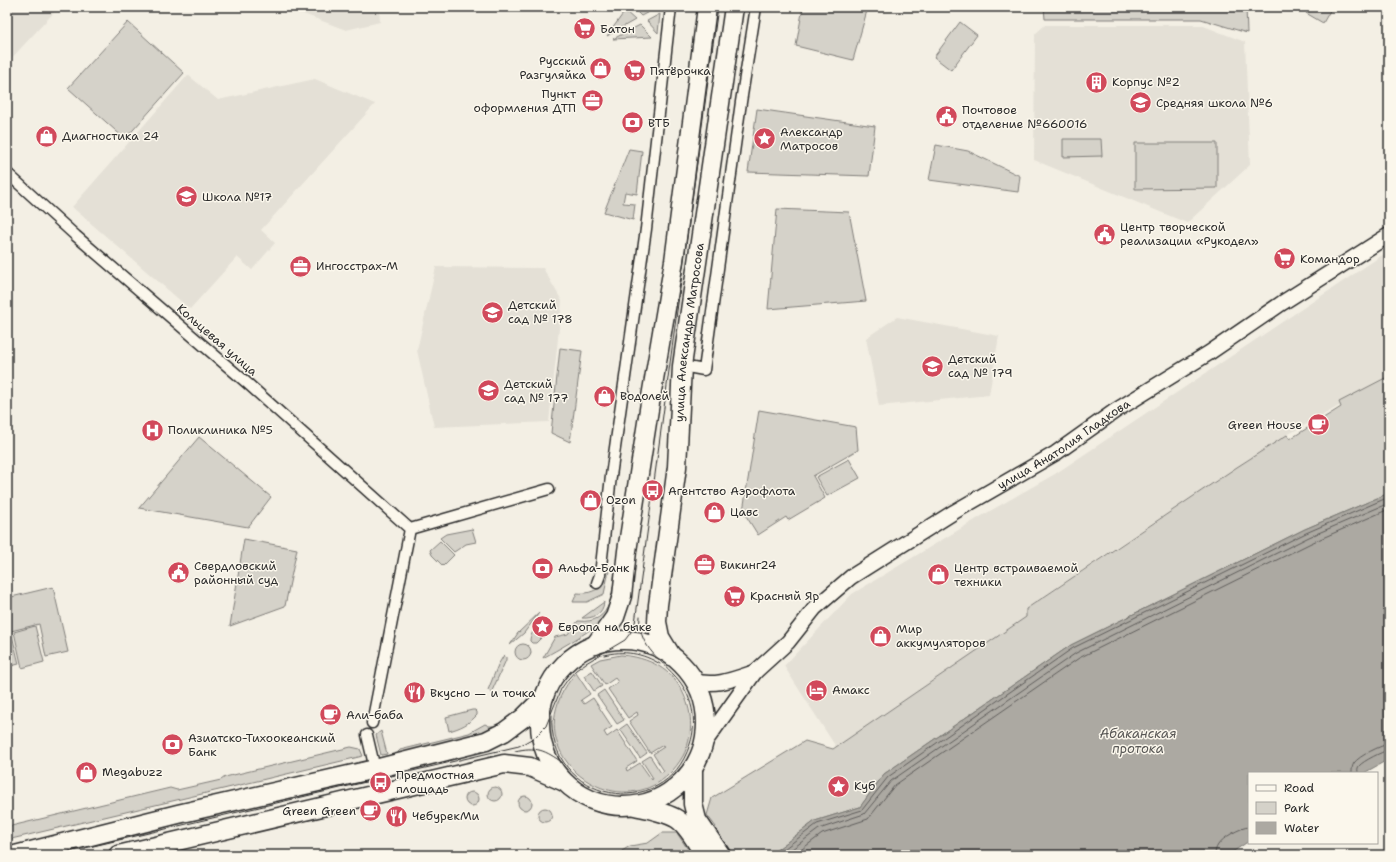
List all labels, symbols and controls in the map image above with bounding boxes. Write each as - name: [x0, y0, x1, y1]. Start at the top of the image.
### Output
- supermarket icon: Батон: [572, 16, 598, 42]
- place label: Батон: [600, 21, 635, 37]
- place label: Русский Разгуляйка: [519, 53, 587, 83]
- shop icon: Русский Разгуляйка: [588, 55, 614, 81]
- supermarket icon: Пятёрочка: [622, 58, 648, 84]
- place label: Пятёрочка: [650, 63, 711, 79]
- building icon: Корпус №2: [1084, 69, 1110, 95]
- place label: Корпус №2: [1112, 74, 1180, 90]
- place label: Пункт оформления ДТП: [474, 86, 577, 116]
- office icon: Пункт оформления ДТП: [579, 88, 605, 114]
- school or university icon: Средняя школа №6: [1128, 90, 1154, 116]
- place label: Средняя школа №6: [1156, 95, 1273, 111]
- place label: Почтовое отделение №660016: [962, 102, 1087, 132]
- public building icon: Почтовое отделение №660016: [933, 104, 959, 130]
- bank icon: ВТБ: [620, 110, 646, 136]
- place label: ВТБ: [648, 115, 670, 131]
- shop icon: Диагностика 24: [33, 123, 59, 149]
- place label: Александр Матросов: [780, 124, 843, 154]
- place icon: Александр Матросов: [752, 126, 778, 152]
- place label: Диагностика 24: [62, 128, 159, 144]
- school or university icon: Школа №17: [173, 184, 199, 210]
- place label: Школа №17: [202, 189, 272, 205]
- place label: Центр творческой реализации «Рукодел»: [1120, 219, 1259, 249]
- public building icon: Центр творческой реализации «Рукодел»: [1092, 221, 1118, 247]
- street label: улица Александра Матросова: [671, 241, 708, 422]
- supermarket icon: Командор: [1271, 246, 1297, 272]
- place label: Командор: [1300, 251, 1360, 267]
- office icon: Ингосстрах-М: [288, 253, 314, 279]
- place label: Ингосстрах-М: [316, 258, 398, 274]
- place label: Детский сад № 178: [508, 297, 573, 327]
- school or university icon: Детский сад № 178: [480, 299, 506, 325]
- street label: Кольцевая улица: [173, 301, 261, 380]
- place label: Детский сад № 179: [948, 351, 1013, 381]
- school or university icon: Детский сад № 179: [920, 353, 946, 379]
- place label: Детский сад № 177: [504, 376, 568, 406]
- school or university icon: Детский сад № 177: [476, 378, 502, 404]
- shop icon: Водолей: [592, 383, 618, 409]
- place label: Водолей: [620, 388, 670, 404]
- street label: улица Анатолия Гладкова: [995, 395, 1134, 493]
- cafe icon: Green House: [1305, 412, 1331, 438]
- hospital icon: Поликлиника №5: [139, 417, 165, 443]
- place label: Green House: [1228, 417, 1302, 433]
- place label: Поликлиника №5: [168, 422, 273, 438]
- bus stop icon: Агентство Аэрофлота: [640, 478, 666, 504]
- place label: Агентство Аэрофлота: [668, 483, 796, 499]
- shop icon: Ozon: [577, 487, 603, 513]
- place label: Ozon: [606, 492, 636, 508]
- shop icon: Цавс: [701, 499, 727, 525]
- place label: Цавс: [730, 504, 758, 520]
- office icon: Викинг24: [691, 552, 717, 578]
- bank icon: Альфа-Банк: [530, 555, 556, 581]
- place label: Викинг24: [720, 557, 776, 573]
- place label: Свердловский районный суд: [194, 558, 279, 588]
- public building icon: Свердловский районный суд: [166, 560, 192, 586]
- place label: Альфа-Банк: [558, 560, 630, 576]
- place label: Центр встраиваемой техники: [954, 560, 1078, 590]
- shop icon: Центр встраиваемой техники: [926, 562, 952, 588]
- supermarket icon: Красный Яр: [721, 583, 747, 609]
- place label: Красный Яр: [750, 588, 819, 604]
- place icon: Европа на быке: [529, 614, 555, 640]
- place label: Европа на быке: [558, 619, 652, 635]
- place label: Мир аккумуляторов: [896, 621, 986, 651]
- shop icon: Мир аккумуляторов: [868, 623, 894, 649]
- hotel icon: Амакс: [803, 677, 829, 703]
- restaurant icon: Вкусно — и точка: [401, 680, 427, 706]
- place label: Амакс: [832, 682, 870, 698]
- place label: Вкусно — и точка: [430, 685, 536, 701]
- cafe icon: Али-баба: [317, 702, 343, 728]
- place label: Али-баба: [346, 707, 404, 723]
- water label: Абаканская протока: [1100, 725, 1176, 757]
- place label: Азиатско-Тихоокеанский Банк: [188, 730, 336, 760]
- bank icon: Азиатско-Тихоокеанский Банк: [160, 732, 186, 758]
- shop icon: Megabuzz: [73, 759, 99, 785]
- place label: Megabuzz: [102, 764, 163, 780]
- place label: Предмостная площадь: [396, 767, 474, 797]
- bus stop icon: Предмостная площадь: [367, 769, 393, 795]
- legend: [1248, 772, 1378, 844]
- place icon: Куб: [826, 773, 852, 799]
- place label: Куб: [854, 778, 875, 794]
- text: Road: [1284, 780, 1315, 796]
- cafe icon: Green Green: [358, 798, 384, 824]
- text: Park: [1284, 800, 1310, 816]
- place label: Green Green: [282, 803, 356, 819]
- restaurant icon: ЧебурекМи: [383, 803, 409, 829]
- place label: ЧебурекМи: [412, 808, 480, 824]
- text: Water: [1284, 820, 1320, 836]

